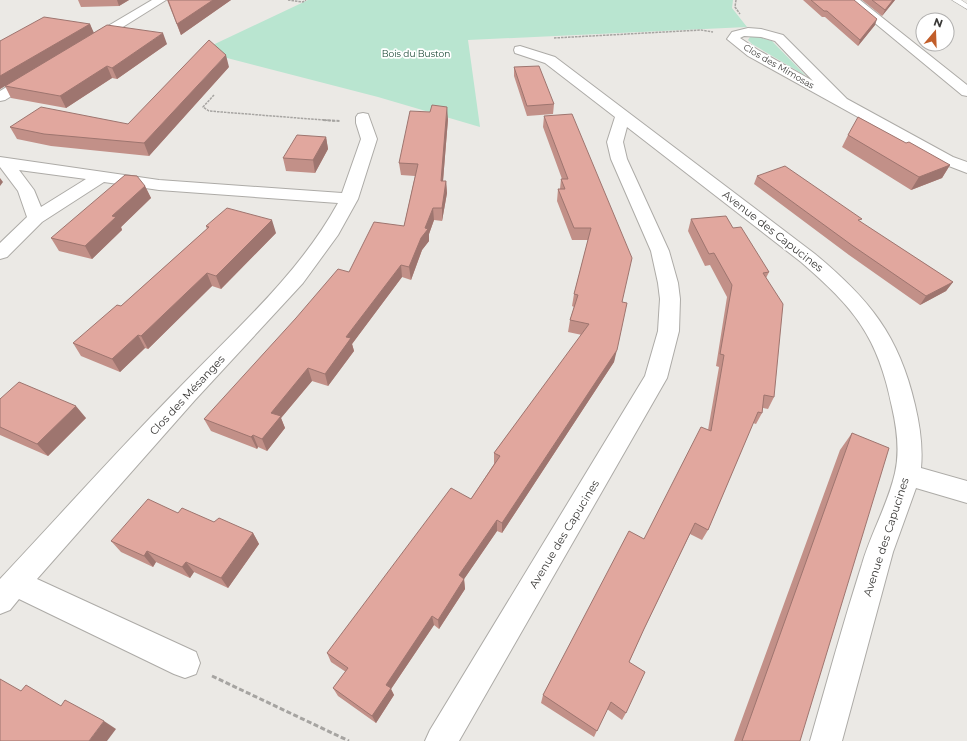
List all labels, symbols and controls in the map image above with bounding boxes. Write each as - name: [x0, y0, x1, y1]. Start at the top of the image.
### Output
- north arrow: [915, 12, 955, 52]
- text: N: [932, 14, 945, 31]
- street label: Clos des Mimosas: [742, 41, 817, 91]
- park label: Bois du Buston: [382, 48, 450, 59]
- street label: Avenue des Capucines: [720, 187, 827, 275]
- street label: Clos des Mésanges: [146, 352, 228, 438]
- street label: Avenue des Capucines: [860, 475, 912, 598]
- street label: Avenue des Capucines: [526, 477, 602, 591]

